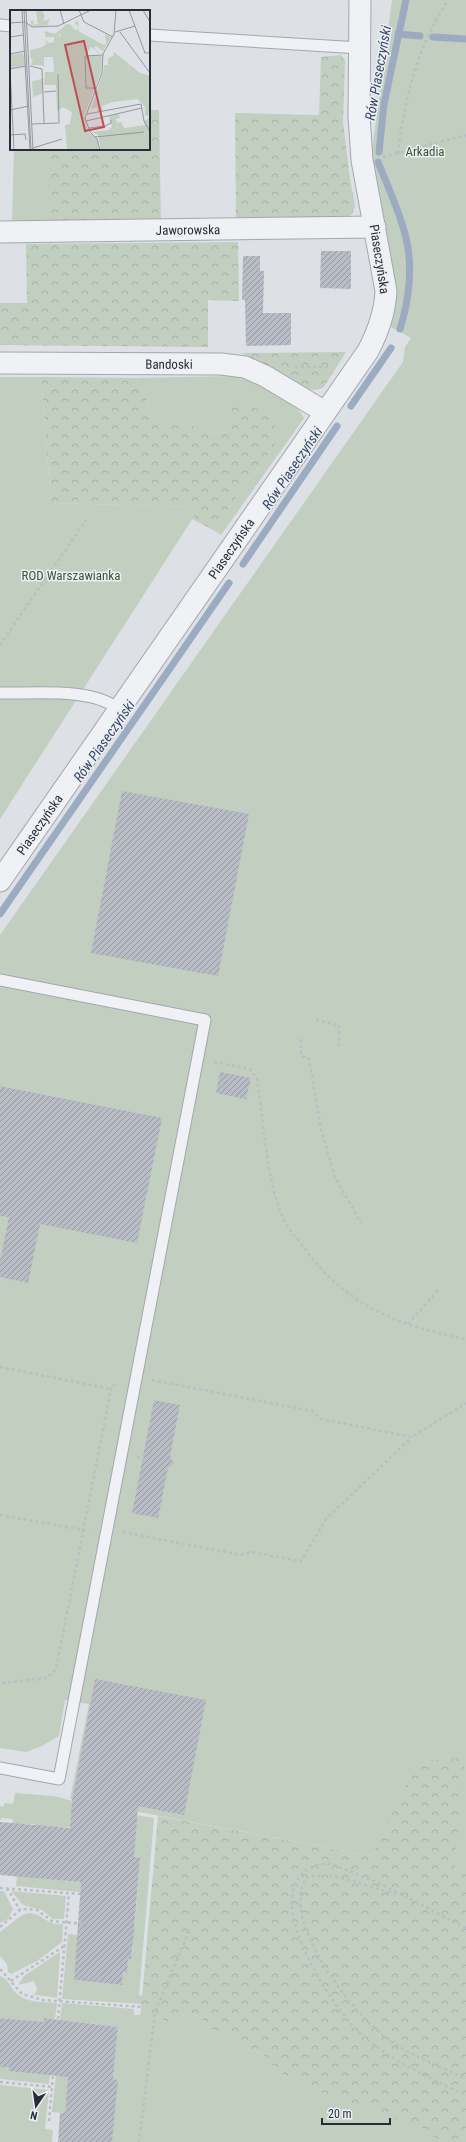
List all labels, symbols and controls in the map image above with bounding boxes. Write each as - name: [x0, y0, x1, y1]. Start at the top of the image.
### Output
- inset map: [10, 10, 150, 150]
- water label: Rów Piaseczyński: [362, 24, 394, 121]
- park label: Arkadia: [405, 144, 445, 159]
- street label: Jaworowska: [156, 222, 220, 238]
- street label: Piaseczyńska: [367, 223, 392, 295]
- street label: Bandoski: [145, 357, 193, 372]
- water label: Rów Piaseczyński: [259, 423, 326, 512]
- street label: Piaseczyńska: [205, 516, 258, 582]
- park label: ROD Warszawianka: [22, 568, 120, 583]
- water label: Rów Piaseczyński: [70, 697, 138, 785]
- street label: Piaseczyńska: [14, 792, 66, 858]
- north arrow: [16, 2086, 56, 2126]
- scale bar: [322, 2100, 390, 2126]
- text: 20 m: [328, 2107, 352, 2121]
- text: N: [29, 2108, 39, 2122]

